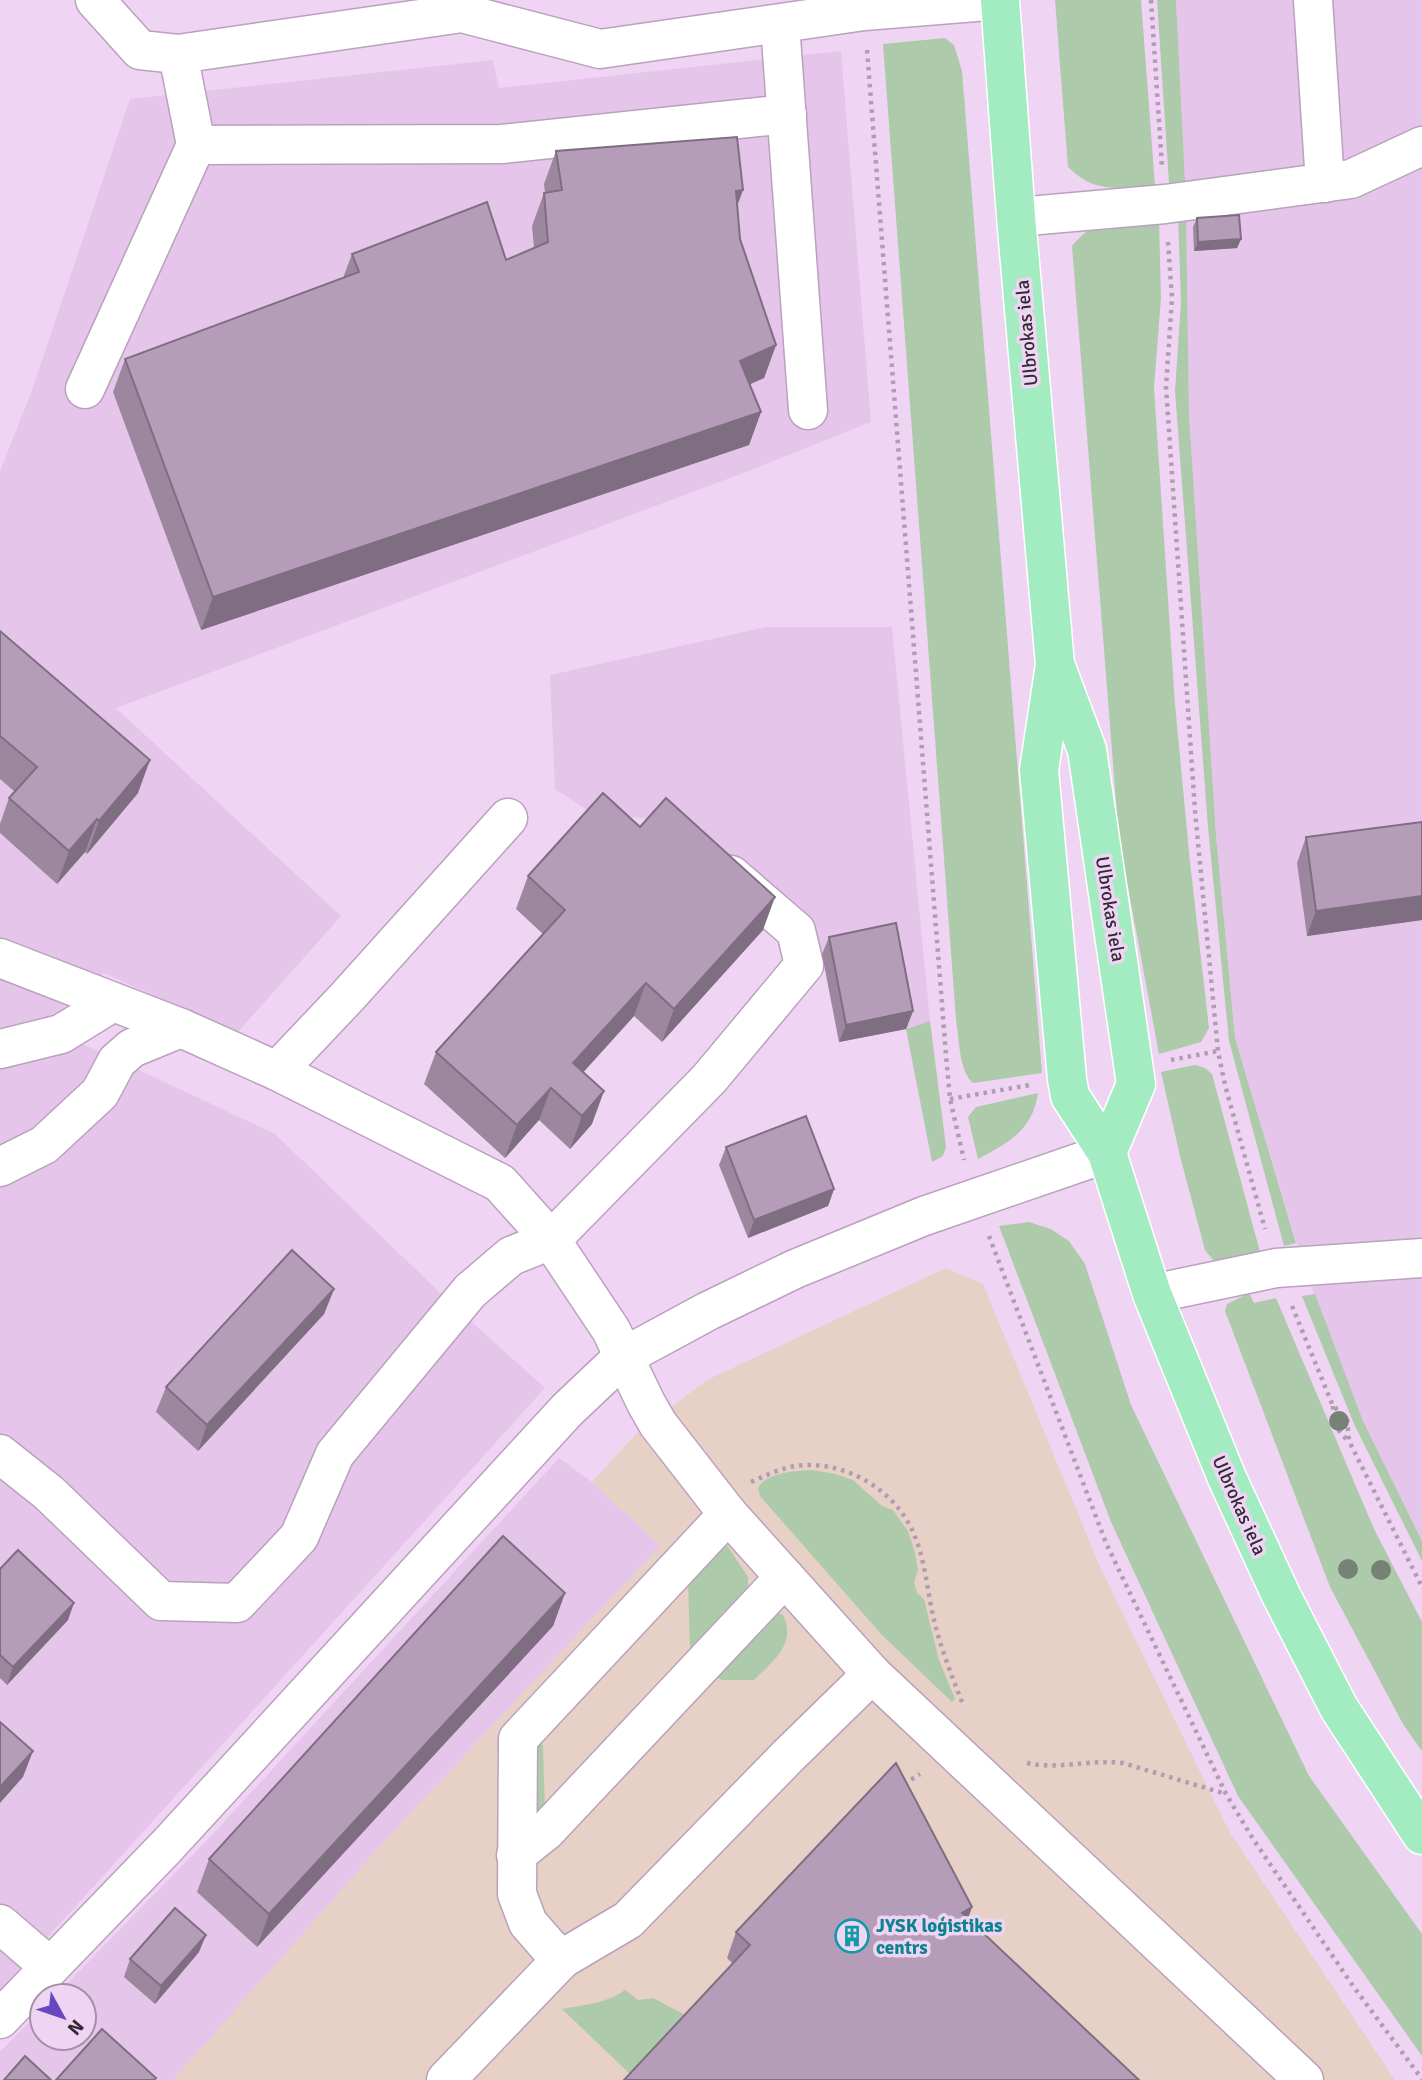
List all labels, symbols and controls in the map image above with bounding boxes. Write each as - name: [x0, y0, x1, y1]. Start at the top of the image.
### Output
- street label: Ulbrokas iela: [1010, 279, 1044, 387]
- street label: Ulbrokas iela: [1090, 855, 1130, 964]
- street label: Ulbrokas iela: [1206, 1452, 1272, 1559]
- place label: JYSK loģistikas centrs: [876, 1914, 1002, 1960]
- building icon: JYSK loģistikas centrs: [833, 1917, 871, 1955]
- north arrow: [28, 1982, 98, 2052]
- text: N: [62, 2015, 89, 2040]

